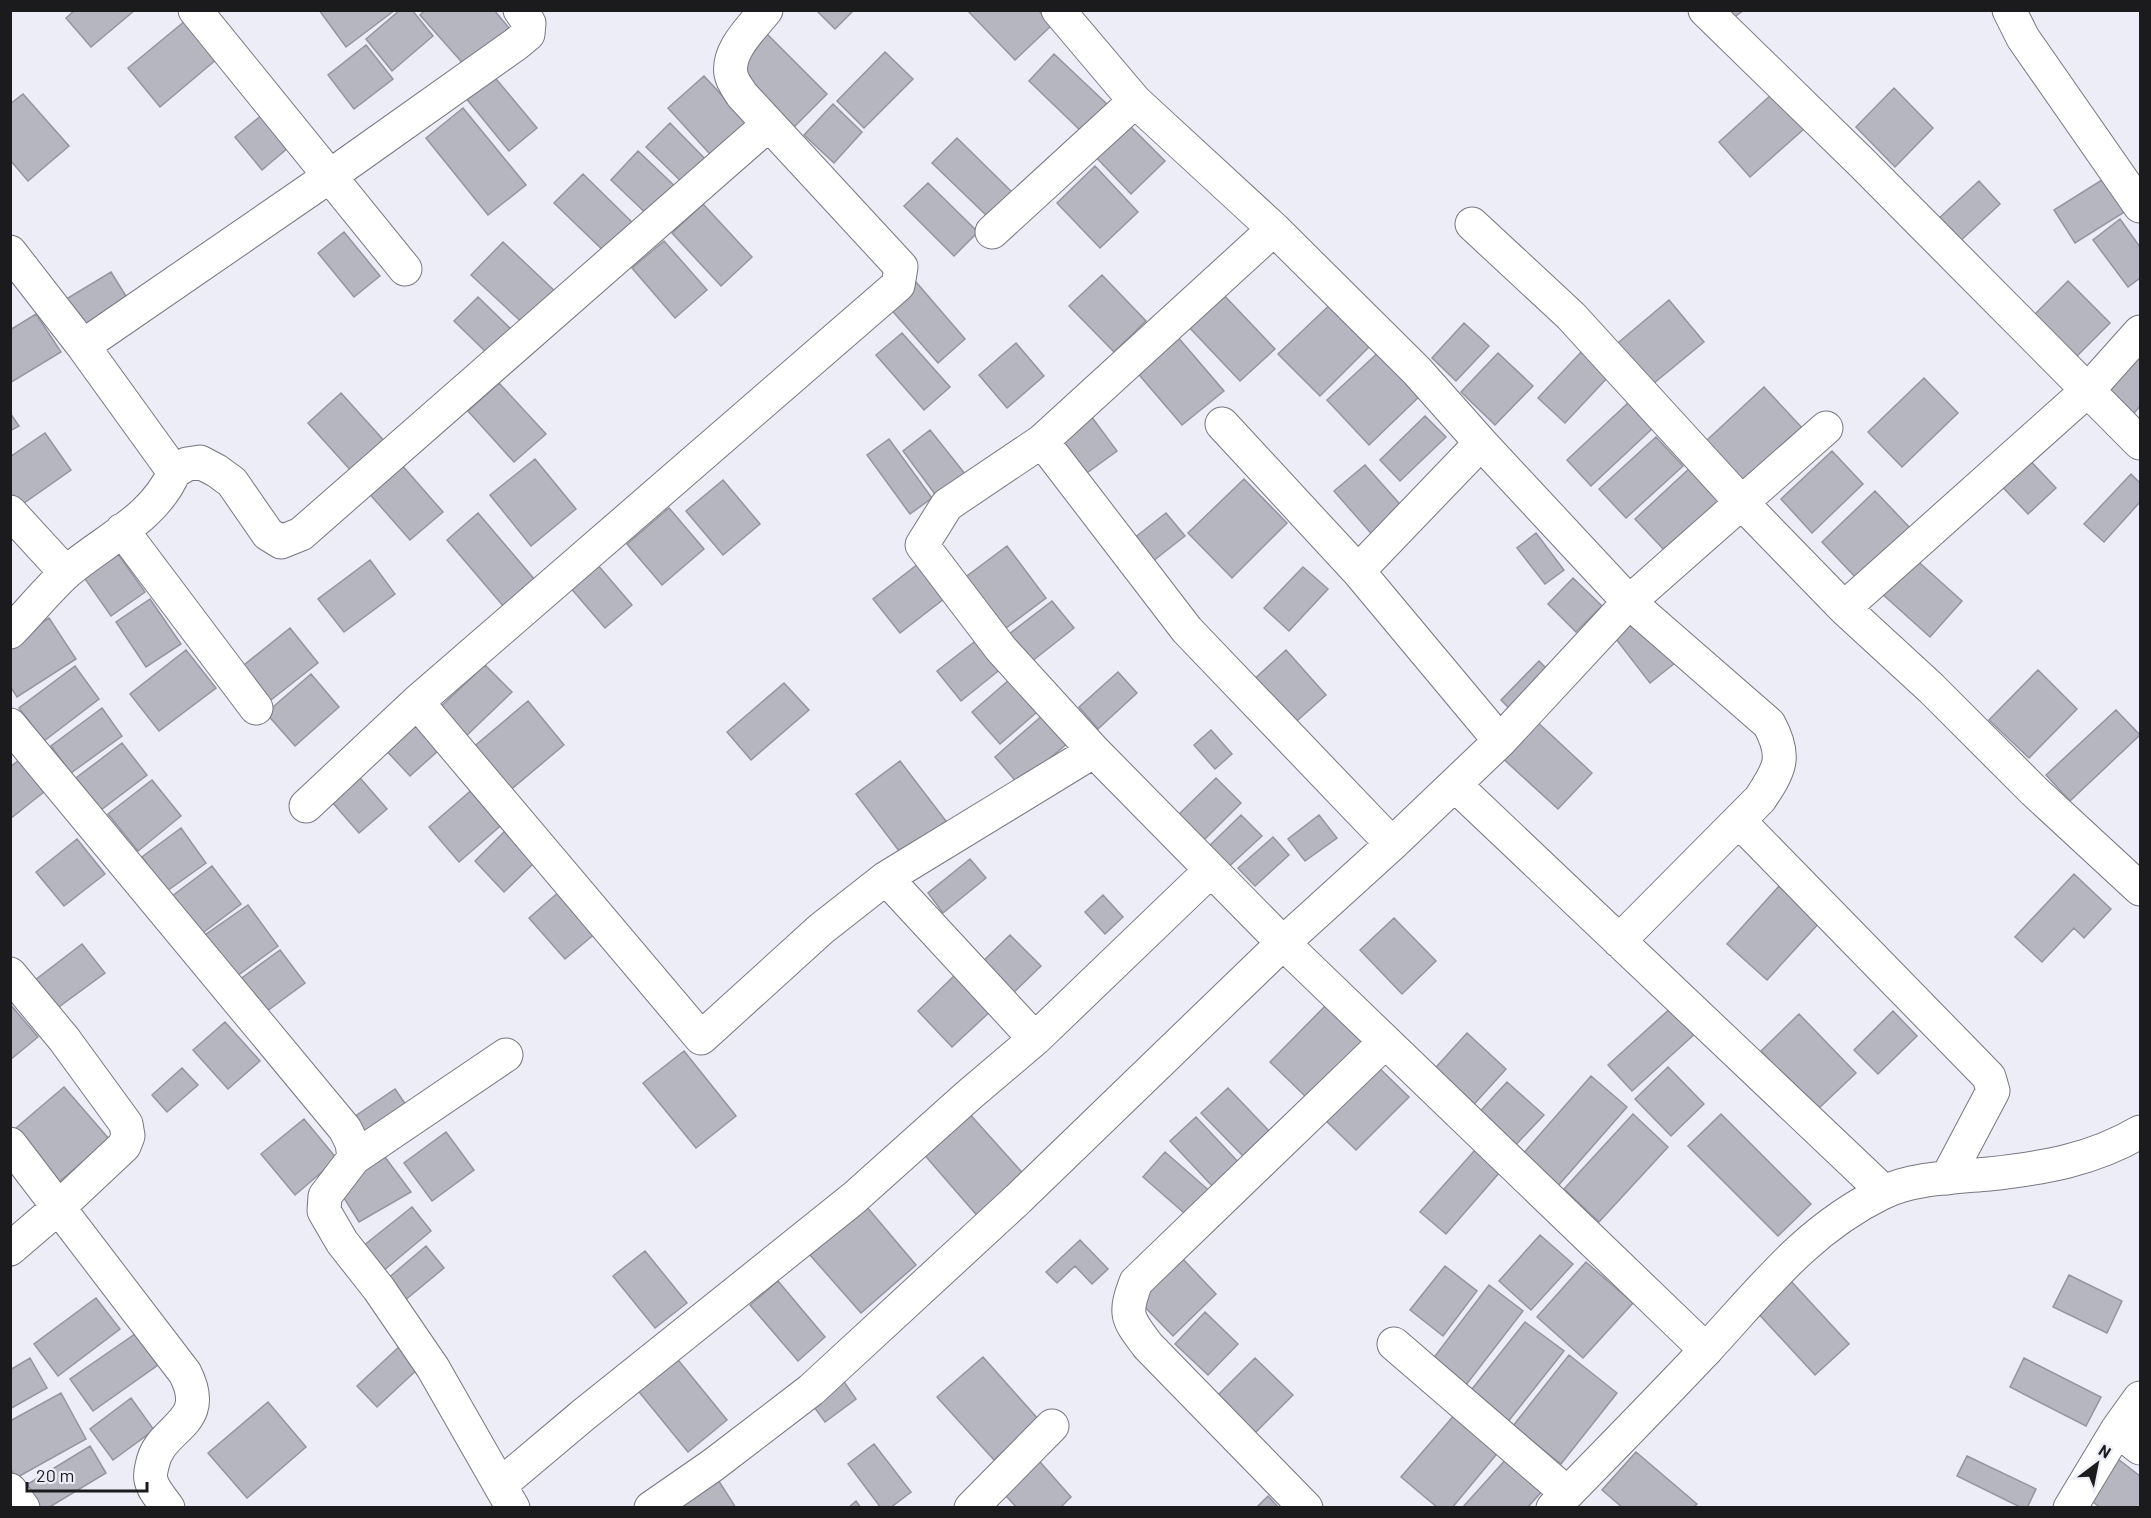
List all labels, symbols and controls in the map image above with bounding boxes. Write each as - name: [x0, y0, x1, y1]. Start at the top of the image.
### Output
- north arrow: [2067, 1434, 2127, 1494]
- text: N: [2096, 1440, 2115, 1462]
- scale bar: [27, 1455, 147, 1493]
- text: 20 m: [36, 1464, 74, 1486]

